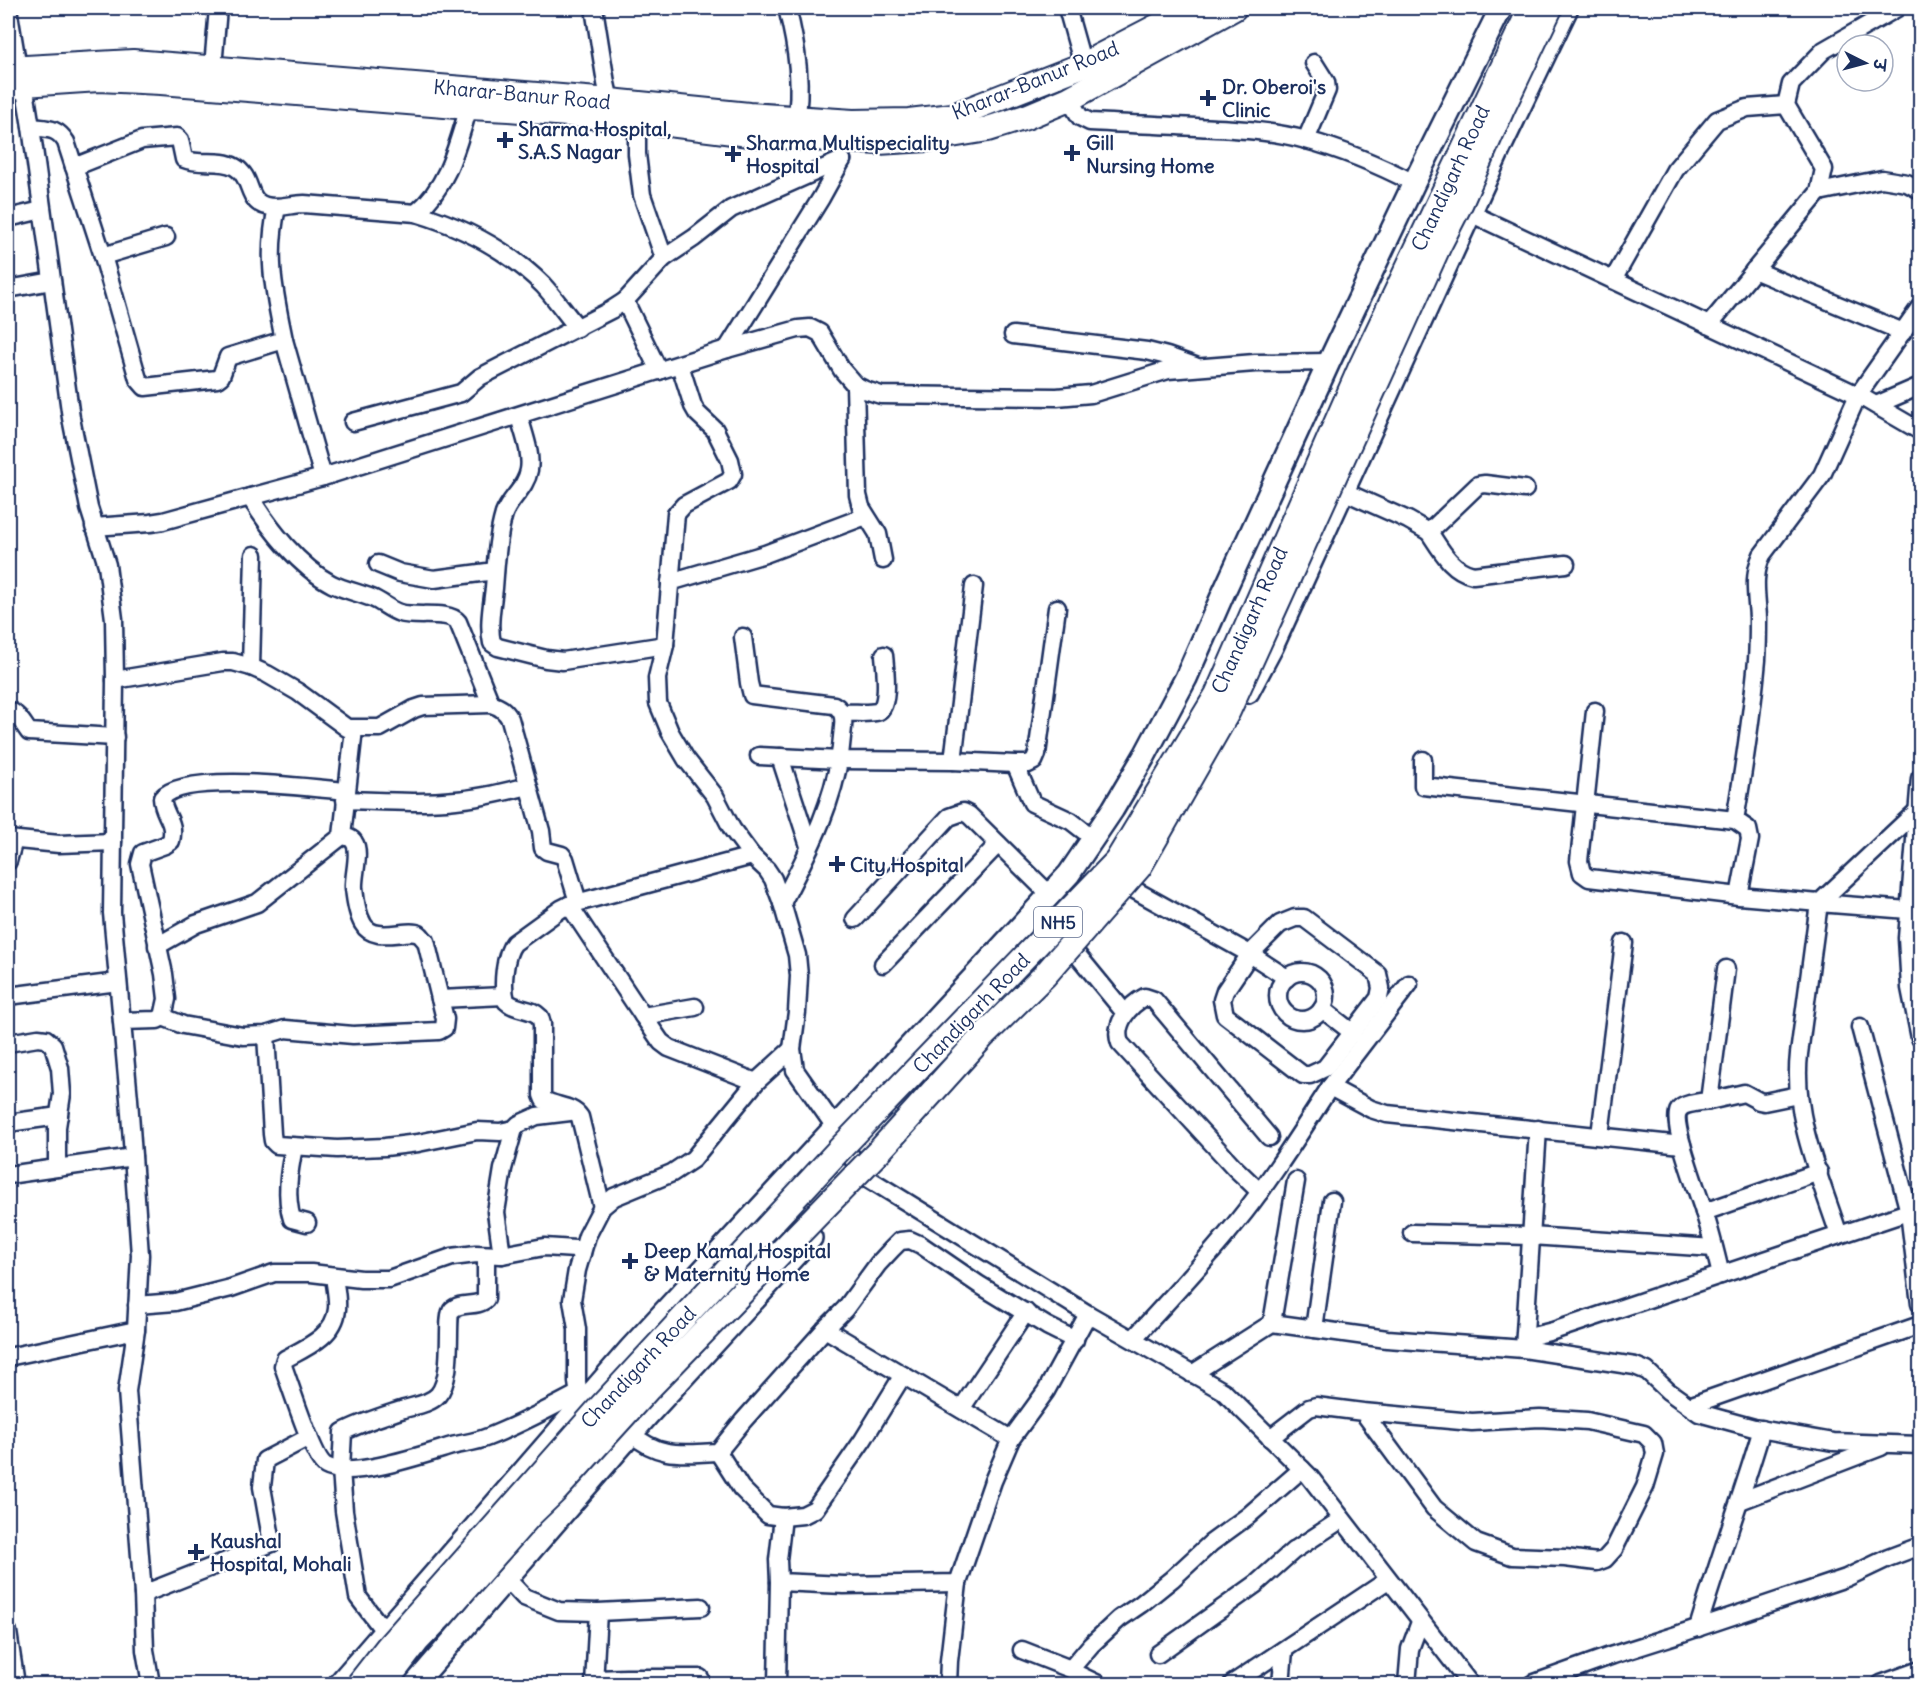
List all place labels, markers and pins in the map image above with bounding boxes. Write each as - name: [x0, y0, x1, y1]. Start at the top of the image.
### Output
- place label: Dr. Oberoi's Clinic: [1222, 74, 1326, 122]
- marker: Dr. Oberoi's Clinic: [1199, 89, 1217, 107]
- place label: Sharma Hospital, S.A.S Nagar: [518, 116, 671, 164]
- place label: Sharma Multispeciality Hospital: [746, 130, 950, 178]
- place label: Gill Nursing Home: [1086, 130, 1215, 178]
- marker: Sharma Hospital, S.A.S Nagar: [496, 131, 514, 149]
- marker: Gill Nursing Home: [1063, 144, 1081, 162]
- marker: Sharma Multispeciality Hospital: [724, 145, 742, 163]
- place label: City Hospital: [850, 852, 964, 877]
- marker: City Hospital: [828, 855, 846, 873]
- place label: Deep Kamal Hospital & Maternity Home: [644, 1238, 831, 1286]
- marker: Deep Kamal Hospital & Maternity Home: [621, 1252, 639, 1270]
- place label: Kaushal Hospital, Mohali: [210, 1528, 351, 1576]
- marker: Kaushal Hospital, Mohali: [187, 1543, 205, 1561]

